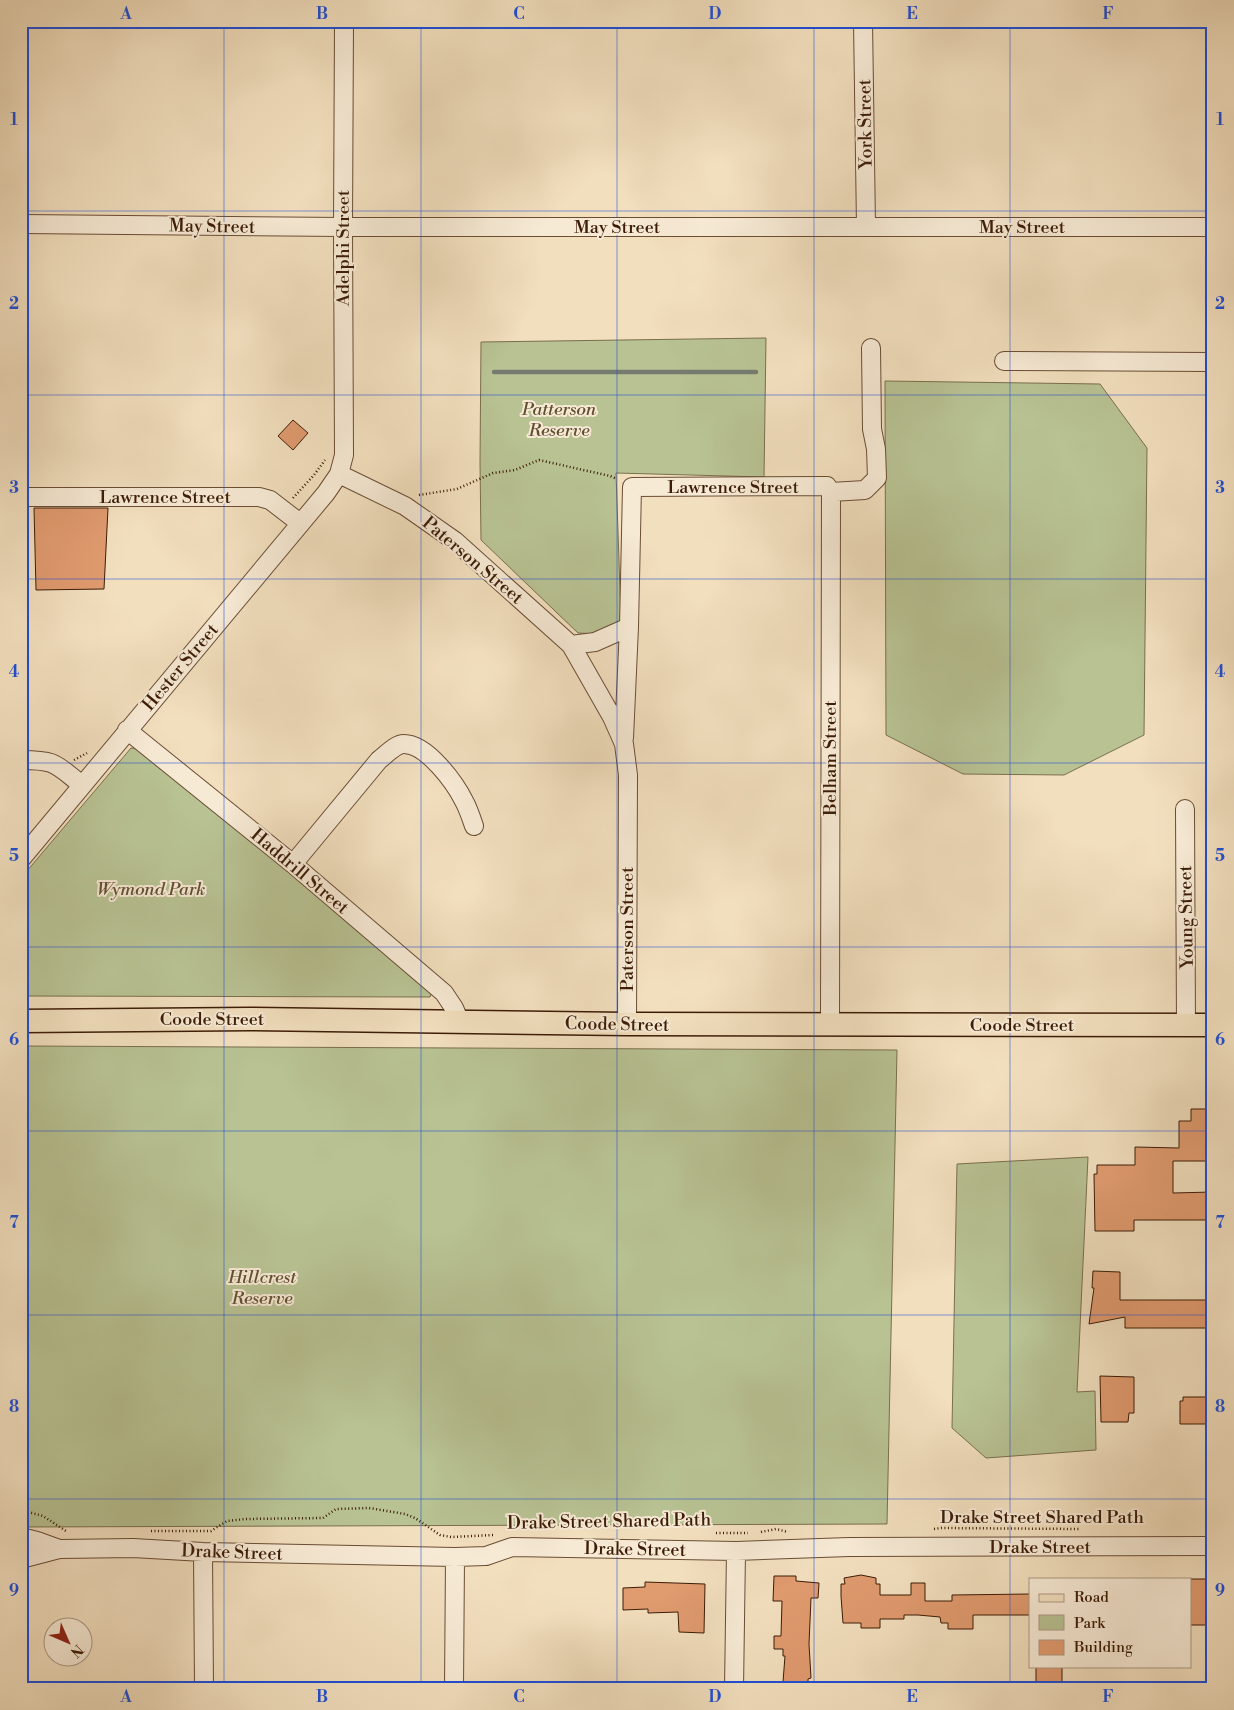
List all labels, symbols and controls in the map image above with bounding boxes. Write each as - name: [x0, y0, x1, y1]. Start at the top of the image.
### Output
- text: A: [119, 4, 132, 24]
- text: B: [316, 4, 328, 24]
- text: C: [513, 4, 525, 24]
- text: D: [709, 4, 722, 24]
- text: E: [906, 4, 918, 24]
- text: F: [1102, 4, 1114, 24]
- street label: York Street: [853, 78, 878, 170]
- text: 1: [10, 110, 18, 130]
- text: 1: [1216, 110, 1224, 130]
- street label: Adelphi Street: [332, 189, 355, 307]
- street label: May Street: [169, 214, 256, 239]
- street label: May Street: [574, 216, 661, 239]
- street label: May Street: [979, 216, 1066, 239]
- text: 2: [9, 294, 19, 314]
- text: 2: [1215, 294, 1225, 314]
- park label: Patterson Reserve: [521, 398, 597, 442]
- street label: Lawrence Street: [667, 476, 799, 499]
- text: 3: [9, 478, 19, 498]
- text: 3: [1215, 478, 1225, 498]
- street label: Lawrence Street: [99, 486, 231, 509]
- street label: Paterson Street: [417, 511, 528, 610]
- street label: Hester Street: [137, 618, 224, 716]
- text: 4: [9, 662, 20, 682]
- text: 4: [1215, 662, 1226, 682]
- street label: Belham Street: [819, 700, 842, 817]
- street label: Haddrill Street: [246, 824, 354, 920]
- text: 5: [9, 846, 19, 866]
- text: 5: [1215, 846, 1225, 866]
- street label: Young Street: [1174, 864, 1199, 970]
- street label: Paterson Street: [616, 866, 639, 991]
- park label: Wymond Park: [97, 878, 205, 901]
- street label: Coode Street: [160, 1008, 265, 1031]
- street label: Coode Street: [565, 1012, 670, 1037]
- street label: Coode Street: [970, 1014, 1075, 1037]
- text: 6: [9, 1030, 19, 1050]
- text: 6: [1215, 1030, 1225, 1050]
- text: 7: [9, 1213, 19, 1233]
- text: 7: [1215, 1213, 1225, 1233]
- park label: Hillcrest Reserve: [227, 1266, 297, 1310]
- text: 8: [9, 1397, 19, 1417]
- text: 8: [1215, 1397, 1225, 1417]
- street label: Drake Street Shared Path: [940, 1506, 1144, 1529]
- street label: Drake Street Shared Path: [507, 1508, 711, 1535]
- street label: Drake Street: [989, 1536, 1091, 1559]
- street label: Drake Street: [584, 1537, 687, 1562]
- street label: Drake Street: [181, 1539, 284, 1566]
- legend: [1029, 1578, 1192, 1668]
- text: 9: [9, 1581, 19, 1601]
- text: 9: [1215, 1581, 1225, 1601]
- text: Road: [1074, 1588, 1109, 1607]
- text: Park: [1074, 1614, 1106, 1633]
- north arrow: [42, 1618, 92, 1668]
- text: Building: [1073, 1638, 1133, 1657]
- text: N: [66, 1640, 87, 1661]
- text: A: [119, 1687, 132, 1707]
- text: B: [316, 1687, 328, 1707]
- text: C: [513, 1687, 525, 1707]
- text: D: [709, 1687, 722, 1707]
- text: E: [906, 1687, 918, 1707]
- text: F: [1102, 1687, 1114, 1707]

